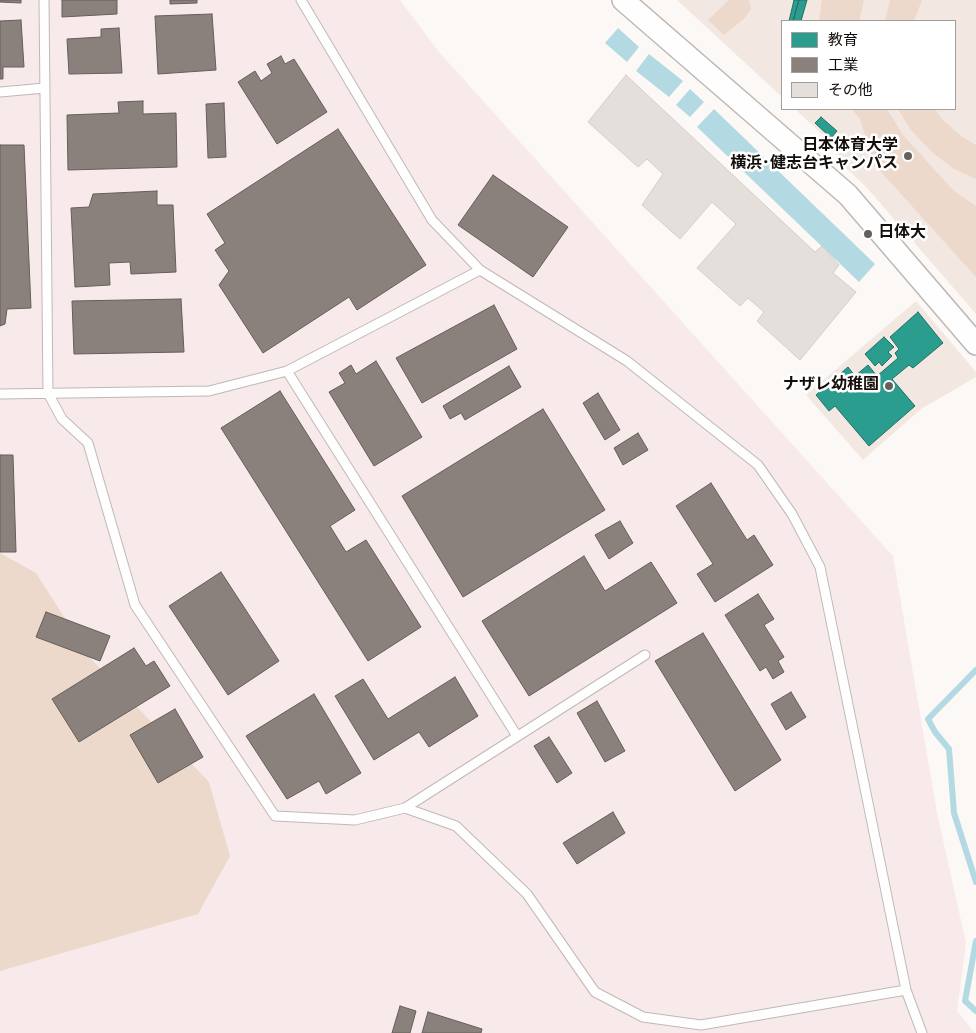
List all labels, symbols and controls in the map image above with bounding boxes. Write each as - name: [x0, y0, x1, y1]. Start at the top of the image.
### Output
- legend: [781, 20, 956, 110]
- text: 教育: [828, 32, 858, 51]
- text: 工業: [828, 57, 858, 76]
- text: その他: [828, 82, 873, 101]
- place label: 日本体育大学 横浜･健志台キャンパス: [730, 137, 898, 175]
- marker: 日本体育大学 横浜･健志台キャンパス: [902, 150, 914, 162]
- place label: 日体大: [878, 224, 926, 244]
- marker: 日体大: [862, 228, 874, 240]
- place label: ナザレ幼稚園: [783, 376, 879, 396]
- marker: ナザレ幼稚園: [883, 380, 895, 392]

